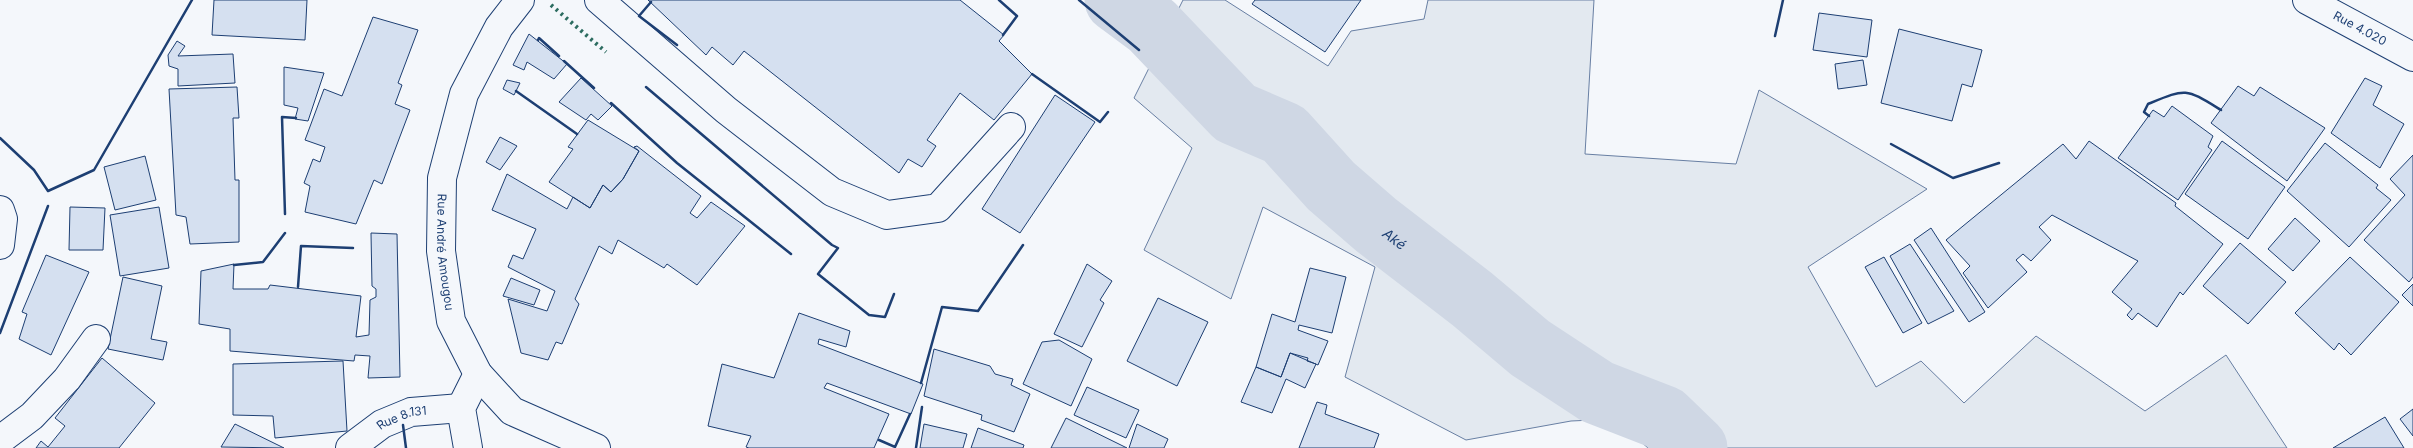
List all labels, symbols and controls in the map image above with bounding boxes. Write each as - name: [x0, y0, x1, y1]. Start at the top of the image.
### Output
- street label: Rue 4.020: [2331, 8, 2389, 48]
- street label: Rue André Amougou: [434, 194, 457, 311]
- water label: Aké: [1379, 224, 1410, 253]
- street label: Rue 8.131: [373, 403, 427, 433]

